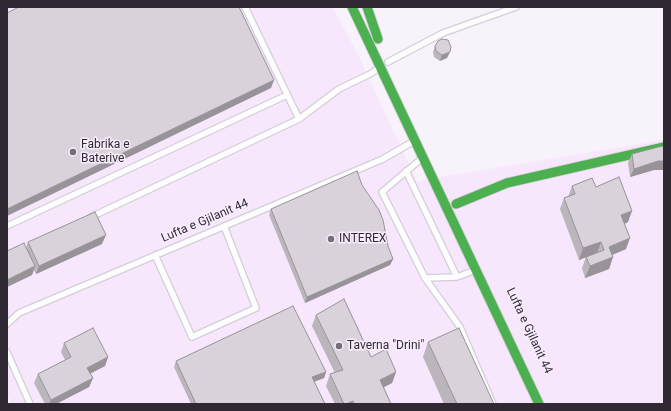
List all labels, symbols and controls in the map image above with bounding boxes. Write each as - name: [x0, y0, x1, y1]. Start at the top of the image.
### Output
- place label: Fabrika e Baterive: [81, 138, 130, 166]
- marker: Fabrika e Baterive: [68, 147, 78, 157]
- street label: Lufta e Gjilanit 44: [159, 196, 251, 246]
- place label: INTEREX: [339, 232, 386, 246]
- marker: INTEREX: [326, 234, 336, 244]
- street label: Lufta e Gjilanit 44: [503, 286, 555, 376]
- place label: Taverna "Drini": [347, 339, 424, 353]
- marker: Taverna "Drini": [334, 341, 344, 351]

